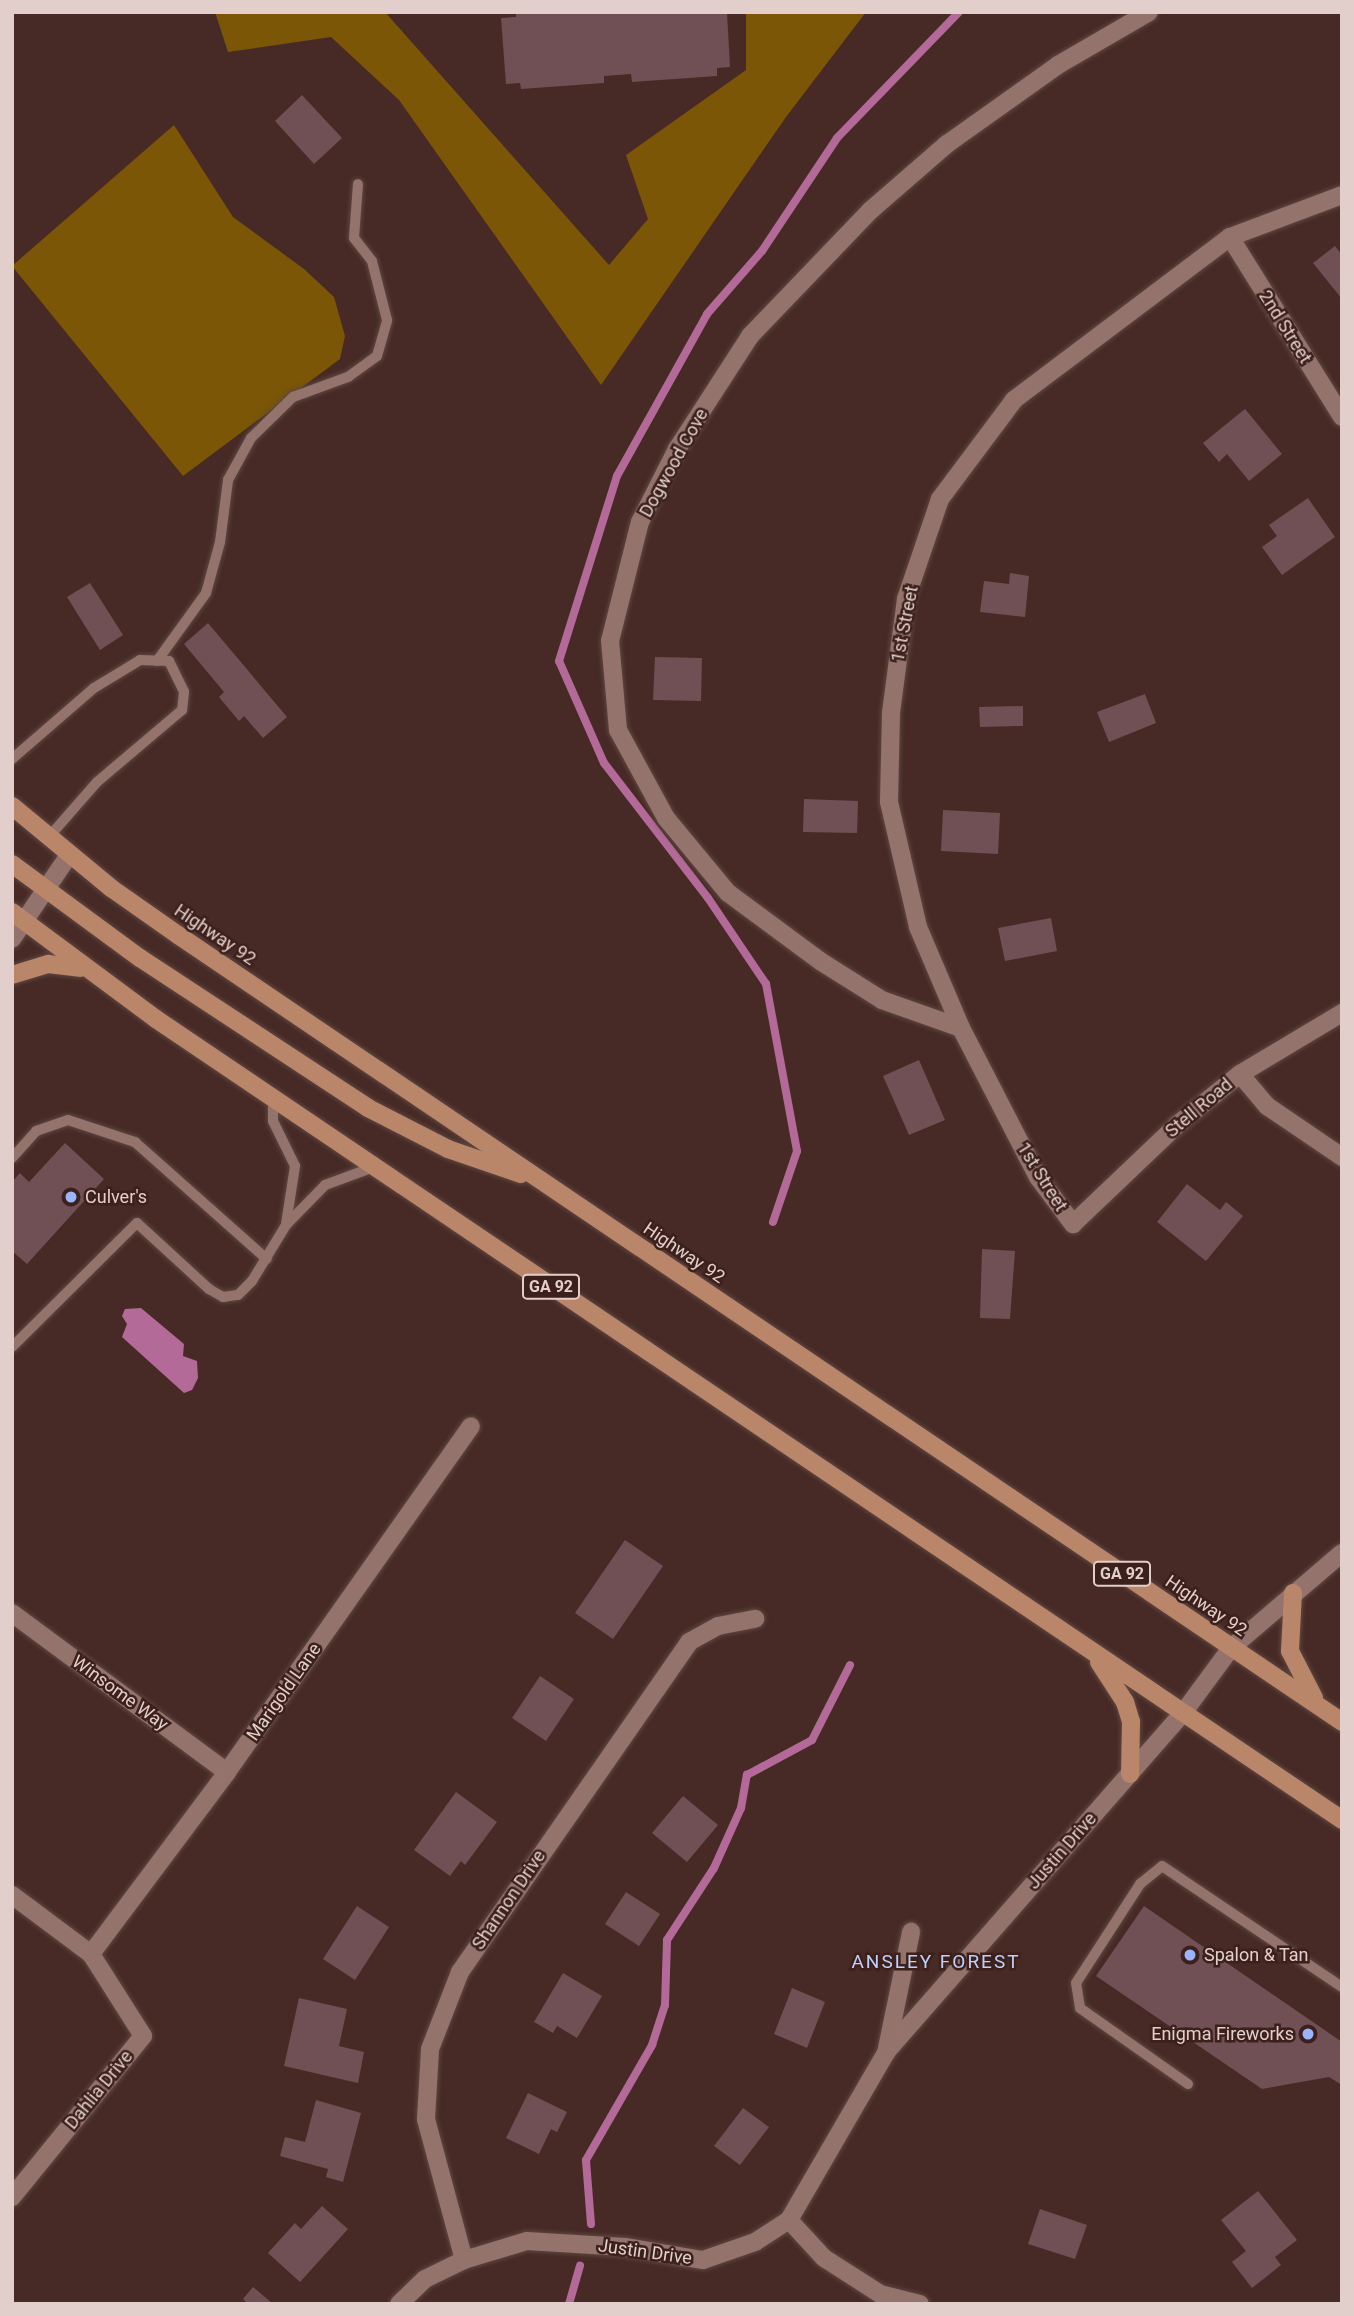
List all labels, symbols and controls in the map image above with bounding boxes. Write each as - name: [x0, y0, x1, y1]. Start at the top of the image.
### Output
- street label: 2nd Street: [1254, 286, 1316, 368]
- street label: Dogwood Cove: [635, 405, 713, 521]
- street label: 1st Street: [887, 584, 923, 664]
- street label: Highway 92: [170, 900, 260, 970]
- street label: Stell Road: [1161, 1074, 1237, 1142]
- street label: 1st Street: [1012, 1139, 1072, 1215]
- place label: Culver's: [85, 1186, 147, 1208]
- marker: Culver's: [63, 1189, 79, 1205]
- street label: Highway 92: [639, 1218, 729, 1288]
- road number: GA 92: [521, 1274, 581, 1300]
- road number: GA 92: [1092, 1562, 1152, 1586]
- street label: Highway 92: [1161, 1571, 1251, 1641]
- street label: Marigold Lane: [242, 1639, 326, 1745]
- street label: Winsome Way: [68, 1651, 172, 1735]
- street label: Justin Drive: [1023, 1808, 1101, 1894]
- street label: Shannon Drive: [468, 1846, 550, 1954]
- place label: Spalon & Tan: [1204, 1944, 1309, 1966]
- marker: Spalon & Tan: [1182, 1947, 1198, 1963]
- district label: ANSLEY FOREST: [853, 1951, 1019, 1973]
- place label: Enigma Fireworks: [1151, 2023, 1294, 2045]
- marker: Enigma Fireworks: [1300, 2026, 1316, 2042]
- street label: Dahlia Drive: [61, 2046, 137, 2134]
- street label: Justin Drive: [597, 2235, 693, 2269]

